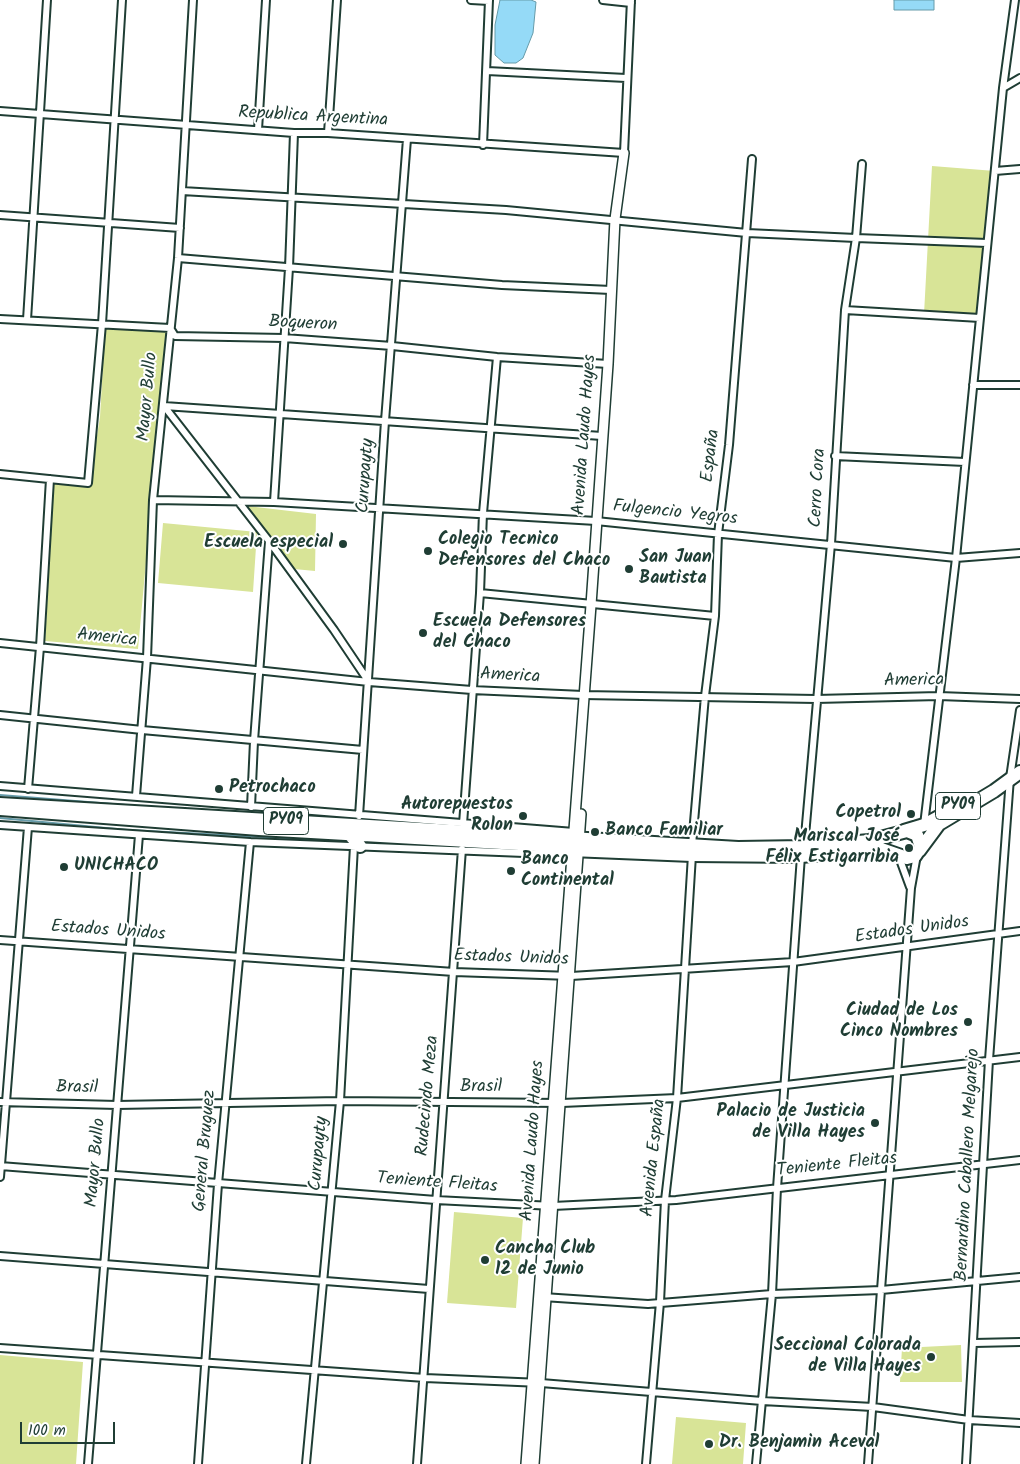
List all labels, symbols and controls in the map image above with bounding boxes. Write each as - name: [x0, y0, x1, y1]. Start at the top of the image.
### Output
- street label: Republica Argentina: [237, 103, 389, 133]
- street label: Boqueron: [268, 312, 338, 338]
- street label: Mayor Bullo: [134, 351, 164, 443]
- street label: Avenida Laudo Hayes: [570, 354, 602, 516]
- street label: España: [698, 428, 726, 484]
- street label: Curupayty: [354, 438, 380, 514]
- street label: Cerro Cora: [806, 448, 832, 528]
- street label: Fulgencio Yegros: [612, 497, 738, 531]
- place label: Colegio Tecnico Defensores del Chaco: [438, 530, 610, 572]
- place label: Escuela especial: [204, 533, 333, 555]
- marker: Escuela especial: [337, 538, 349, 550]
- marker: Colegio Tecnico Defensores del Chaco: [422, 545, 434, 557]
- place label: San Juan Bautista: [639, 548, 712, 590]
- marker: San Juan Bautista: [623, 563, 635, 575]
- place label: Escuela Defensores del Chaco: [433, 612, 586, 654]
- street label: America: [76, 625, 138, 653]
- marker: Escuela Defensores del Chaco: [417, 627, 429, 639]
- street label: America: [479, 665, 541, 689]
- street label: America: [884, 671, 944, 693]
- place label: Petrochaco: [229, 778, 316, 800]
- marker: Petrochaco: [213, 783, 225, 795]
- road number: PY09: [936, 792, 980, 819]
- place label: Autorepuestos Rolon: [401, 795, 513, 838]
- place label: Copetrol: [836, 803, 901, 825]
- road number: PY09: [264, 808, 308, 834]
- marker: Copetrol: [905, 808, 917, 820]
- marker: Autorepuestos Rolon: [517, 810, 529, 822]
- place label: Banco Familiar: [605, 821, 723, 843]
- marker: Banco Familiar: [589, 826, 601, 838]
- place label: Mariscal José Félix Estigarribia: [765, 827, 899, 870]
- marker: Mariscal José Félix Estigarribia: [903, 842, 915, 854]
- place label: Banco Continental: [521, 850, 614, 892]
- place label: UNICHACO: [74, 856, 158, 878]
- marker: UNICHACO: [58, 861, 70, 873]
- marker: Banco Continental: [505, 865, 517, 877]
- street label: Estados Unidos: [854, 912, 970, 950]
- street label: Estados Unidos: [50, 917, 166, 947]
- street label: Estados Unidos: [453, 946, 569, 972]
- place label: Ciudad de Los Cinco Nombres: [840, 1001, 958, 1044]
- marker: Ciudad de Los Cinco Nombres: [962, 1016, 974, 1028]
- street label: Rudecindo Meza: [413, 1035, 445, 1157]
- street label: Bernardino Caballero Melgarejo: [952, 1048, 986, 1282]
- street label: Avenida Laudo Hayes: [518, 1060, 550, 1222]
- street label: Brasil: [460, 1077, 502, 1099]
- street label: Brasil: [56, 1078, 98, 1100]
- street label: General Bruguez: [190, 1089, 222, 1213]
- street label: Avenida España: [638, 1098, 672, 1218]
- place label: Palacio de Justicia de Villa Hayes: [717, 1102, 865, 1144]
- street label: Curupayty: [306, 1116, 334, 1192]
- street label: Mayor Bullo: [82, 1117, 112, 1209]
- marker: Palacio de Justicia de Villa Hayes: [869, 1117, 881, 1129]
- street label: Teniente Fleitas: [776, 1149, 898, 1183]
- street label: Teniente Fleitas: [376, 1169, 498, 1199]
- place label: Cancha Club 12 de Junio: [495, 1239, 595, 1282]
- marker: Cancha Club 12 de Junio: [479, 1254, 491, 1266]
- place label: Seccional Colorada de Villa Hayes: [774, 1336, 921, 1378]
- marker: Seccional Colorada de Villa Hayes: [925, 1351, 937, 1363]
- scale bar: [22, 1412, 118, 1444]
- text: 100 m: [28, 1419, 66, 1443]
- place label: Dr. Benjamin Aceval: [719, 1433, 879, 1455]
- marker: Dr. Benjamin Aceval: [703, 1438, 715, 1450]

